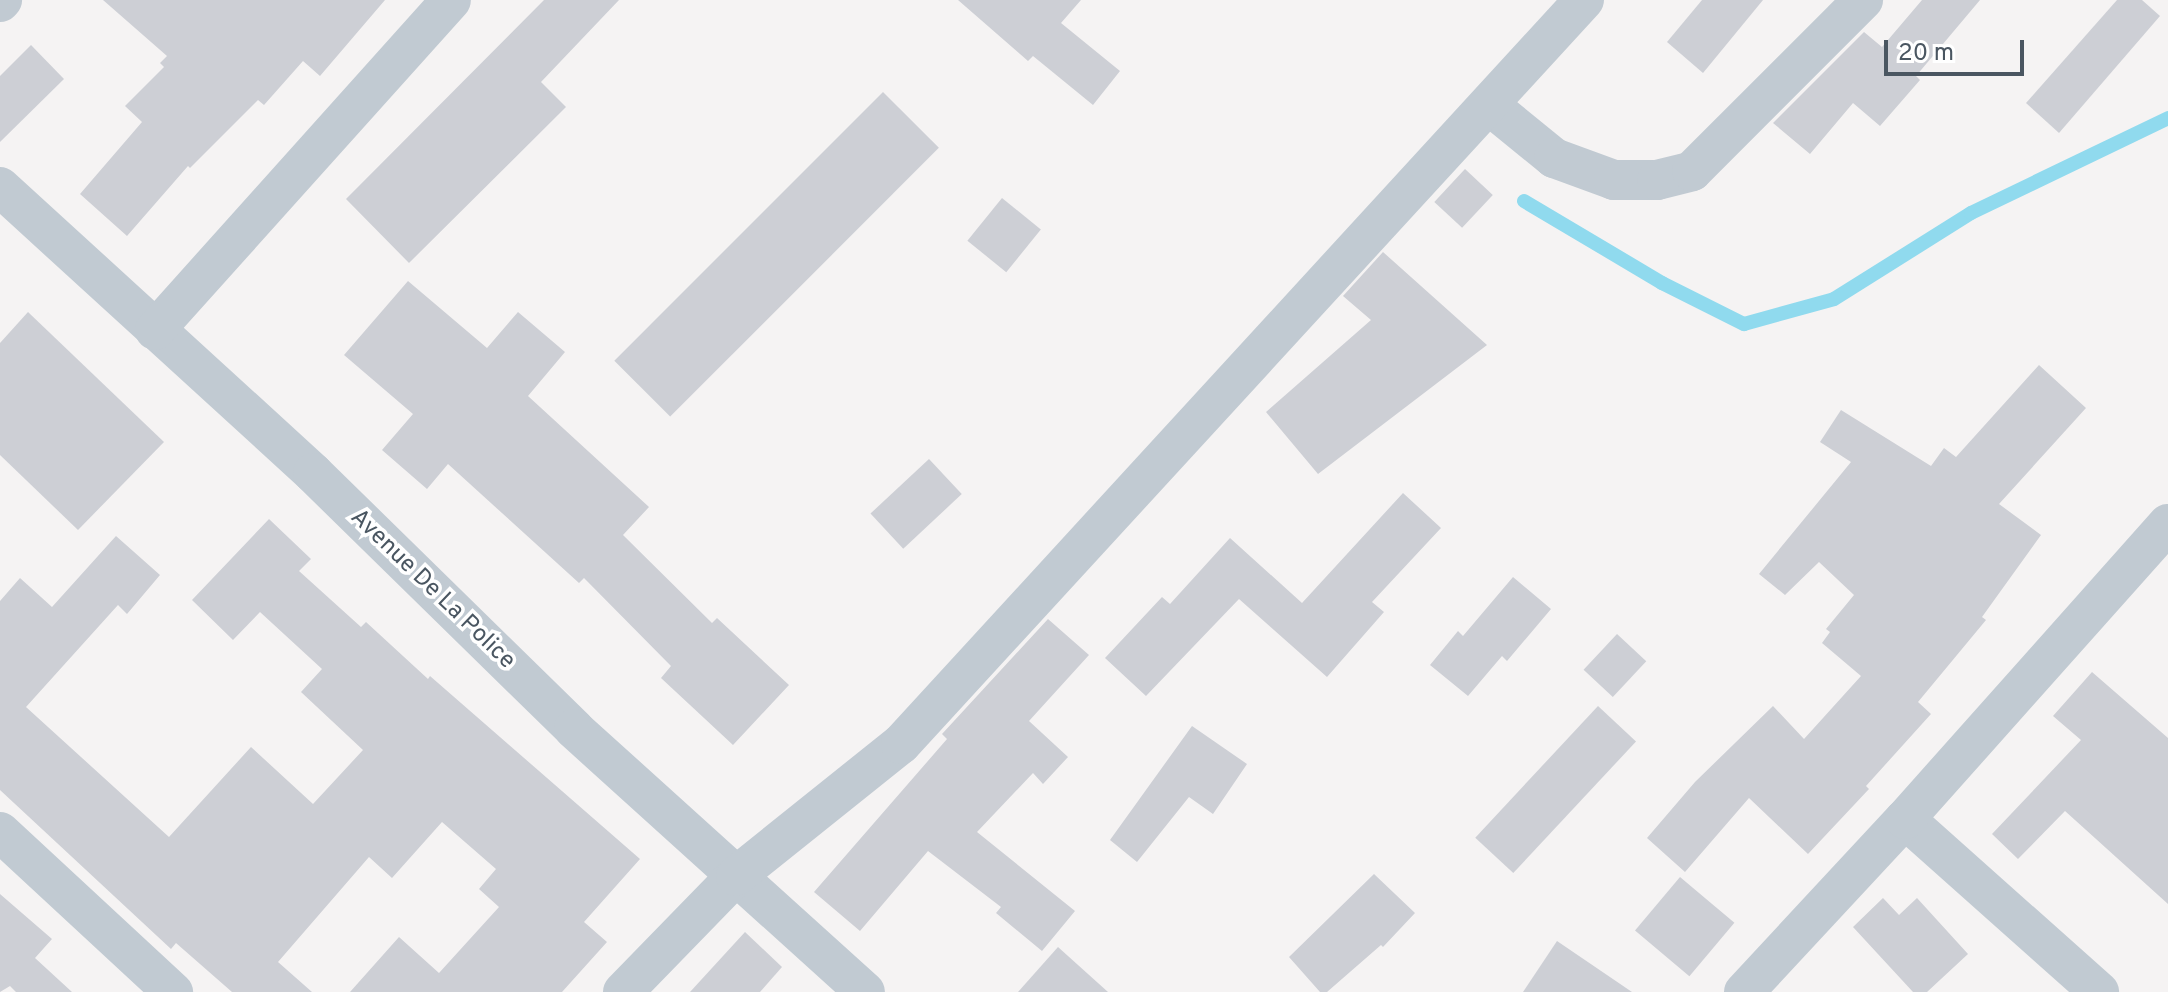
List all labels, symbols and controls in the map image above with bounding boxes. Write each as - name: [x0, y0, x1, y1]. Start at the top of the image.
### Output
- scale bar: [1888, 24, 2028, 74]
- text: 20 m: [1898, 39, 1954, 69]
- street label: Avenue De La Police: [343, 504, 521, 676]

